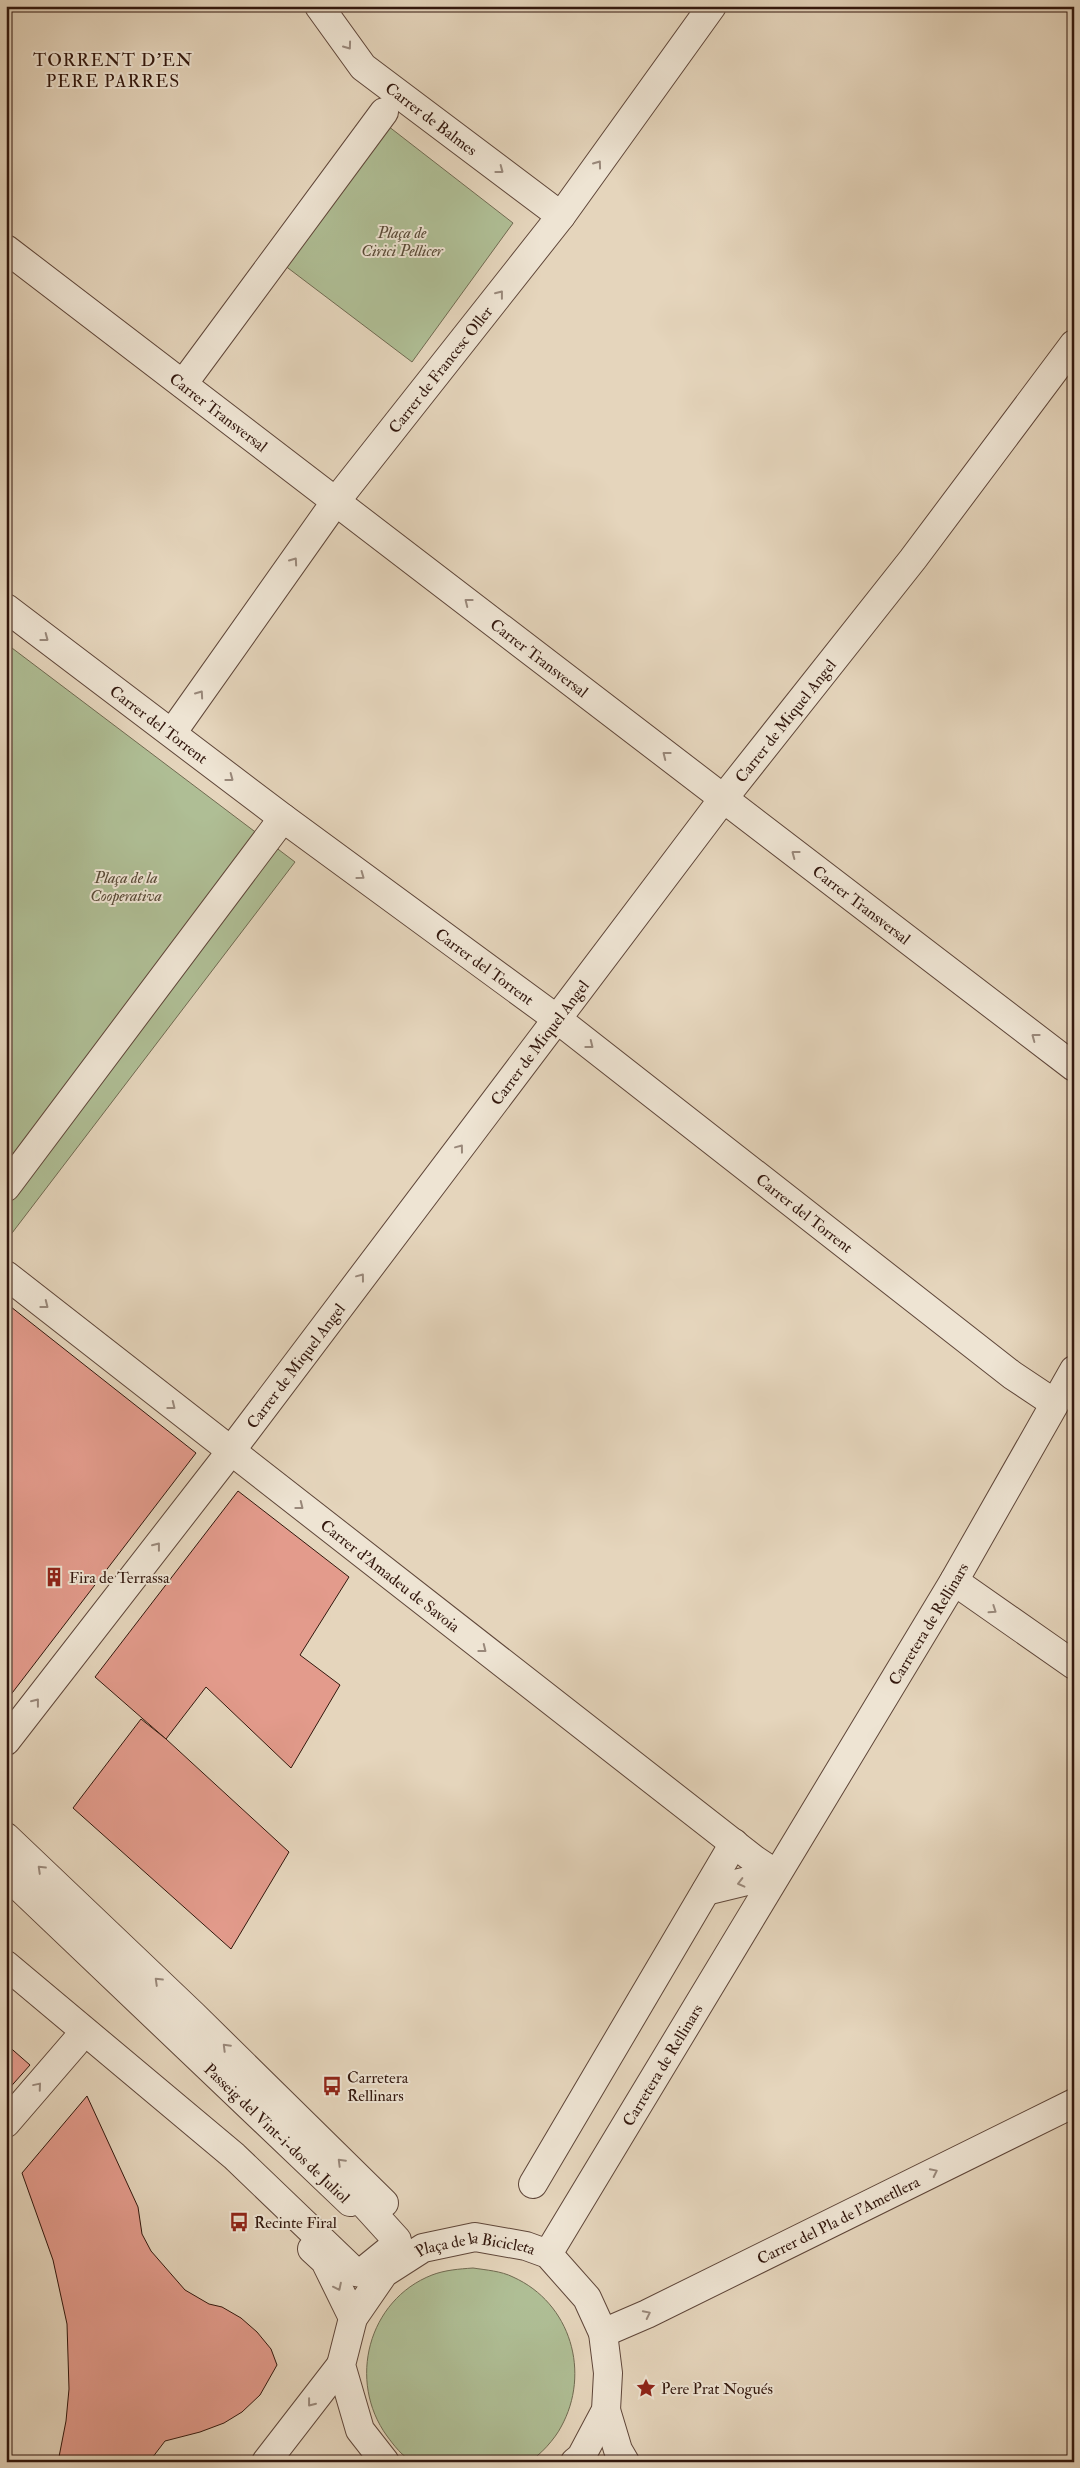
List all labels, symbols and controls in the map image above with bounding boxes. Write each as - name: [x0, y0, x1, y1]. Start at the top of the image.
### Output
- one-way arrow: [342, 40, 350, 49]
- district label: TORRENT D'EN PERE PARRES: [33, 49, 193, 93]
- street label: Carrer de Balmes: [381, 78, 481, 160]
- one-way arrow: [592, 160, 601, 170]
- one-way arrow: [494, 165, 503, 173]
- park label: Plaça de Cirici Pellicer: [361, 223, 444, 261]
- one-way arrow: [494, 290, 503, 299]
- street label: Carrer de Francesc Oller: [384, 302, 497, 438]
- street label: Carrer Transversal: [165, 369, 271, 457]
- one-way arrow: [288, 557, 297, 567]
- one-way arrow: [464, 599, 474, 608]
- street label: Carrer Transversal: [486, 615, 592, 702]
- one-way arrow: [39, 632, 49, 641]
- street label: Carrer de Miquel Angel: [731, 655, 841, 787]
- street label: Carrer del Torrent: [105, 681, 211, 768]
- one-way arrow: [194, 690, 203, 699]
- one-way arrow: [663, 752, 672, 760]
- one-way arrow: [225, 773, 234, 782]
- one-way arrow: [792, 851, 801, 859]
- street label: Carrer Transversal: [808, 861, 914, 949]
- park label: Plaça de la Cooperativa: [90, 868, 162, 906]
- one-way arrow: [355, 870, 364, 878]
- street label: Carrer del Torrent: [431, 924, 538, 1010]
- street label: Carrer de Miquel Angel: [486, 976, 594, 1109]
- one-way arrow: [1032, 1035, 1041, 1043]
- one-way arrow: [584, 1039, 593, 1047]
- one-way arrow: [454, 1144, 463, 1154]
- street label: Carrer del Torrent: [752, 1170, 857, 1258]
- one-way arrow: [356, 1274, 364, 1283]
- one-way arrow: [39, 1300, 48, 1309]
- street label: Carrer de Miquel Angel: [242, 1300, 350, 1433]
- one-way arrow: [166, 1400, 175, 1408]
- one-way arrow: [294, 1500, 304, 1509]
- street label: Carrer d'Amadeu de Savoia: [316, 1516, 464, 1637]
- one-way arrow: [151, 1542, 160, 1552]
- street label: Carretera de Rellinars: [884, 1559, 973, 1689]
- building icon: Fira de Terrassa: [43, 1566, 65, 1588]
- place label: Fira de Terrassa: [69, 1568, 170, 1588]
- one-way arrow: [988, 1604, 997, 1613]
- one-way arrow: [478, 1643, 487, 1652]
- one-way arrow: [30, 1698, 39, 1708]
- one-way arrow: [37, 1866, 46, 1875]
- one-way arrow: [736, 1877, 745, 1888]
- one-way arrow: [155, 1978, 164, 1987]
- street label: Carretera de Rellinars: [618, 2000, 708, 2130]
- one-way arrow: [223, 2044, 232, 2053]
- street label: Passeig del Vint-i-dos de Juliol: [199, 2059, 354, 2208]
- place label: Carretera Rellinars: [347, 2068, 409, 2106]
- bus stop icon: Carretera Rellinars: [321, 2075, 343, 2097]
- one-way arrow: [32, 2083, 40, 2092]
- one-way arrow: [338, 2158, 347, 2167]
- one-way arrow: [929, 2168, 938, 2178]
- street label: Carrer del Pla de l'Ametllera: [754, 2172, 923, 2269]
- bus stop icon: Recinte Firal: [228, 2211, 250, 2233]
- place label: Recinte Firal: [254, 2213, 337, 2233]
- street label: Plaça de la Bicicleta: [411, 2228, 538, 2262]
- one-way arrow: [332, 2282, 342, 2291]
- one-way arrow: [642, 2310, 651, 2320]
- place icon: Pere Prat Nogués: [635, 2377, 657, 2399]
- place label: Pere Prat Nogués: [661, 2379, 773, 2399]
- one-way arrow: [307, 2398, 316, 2407]

